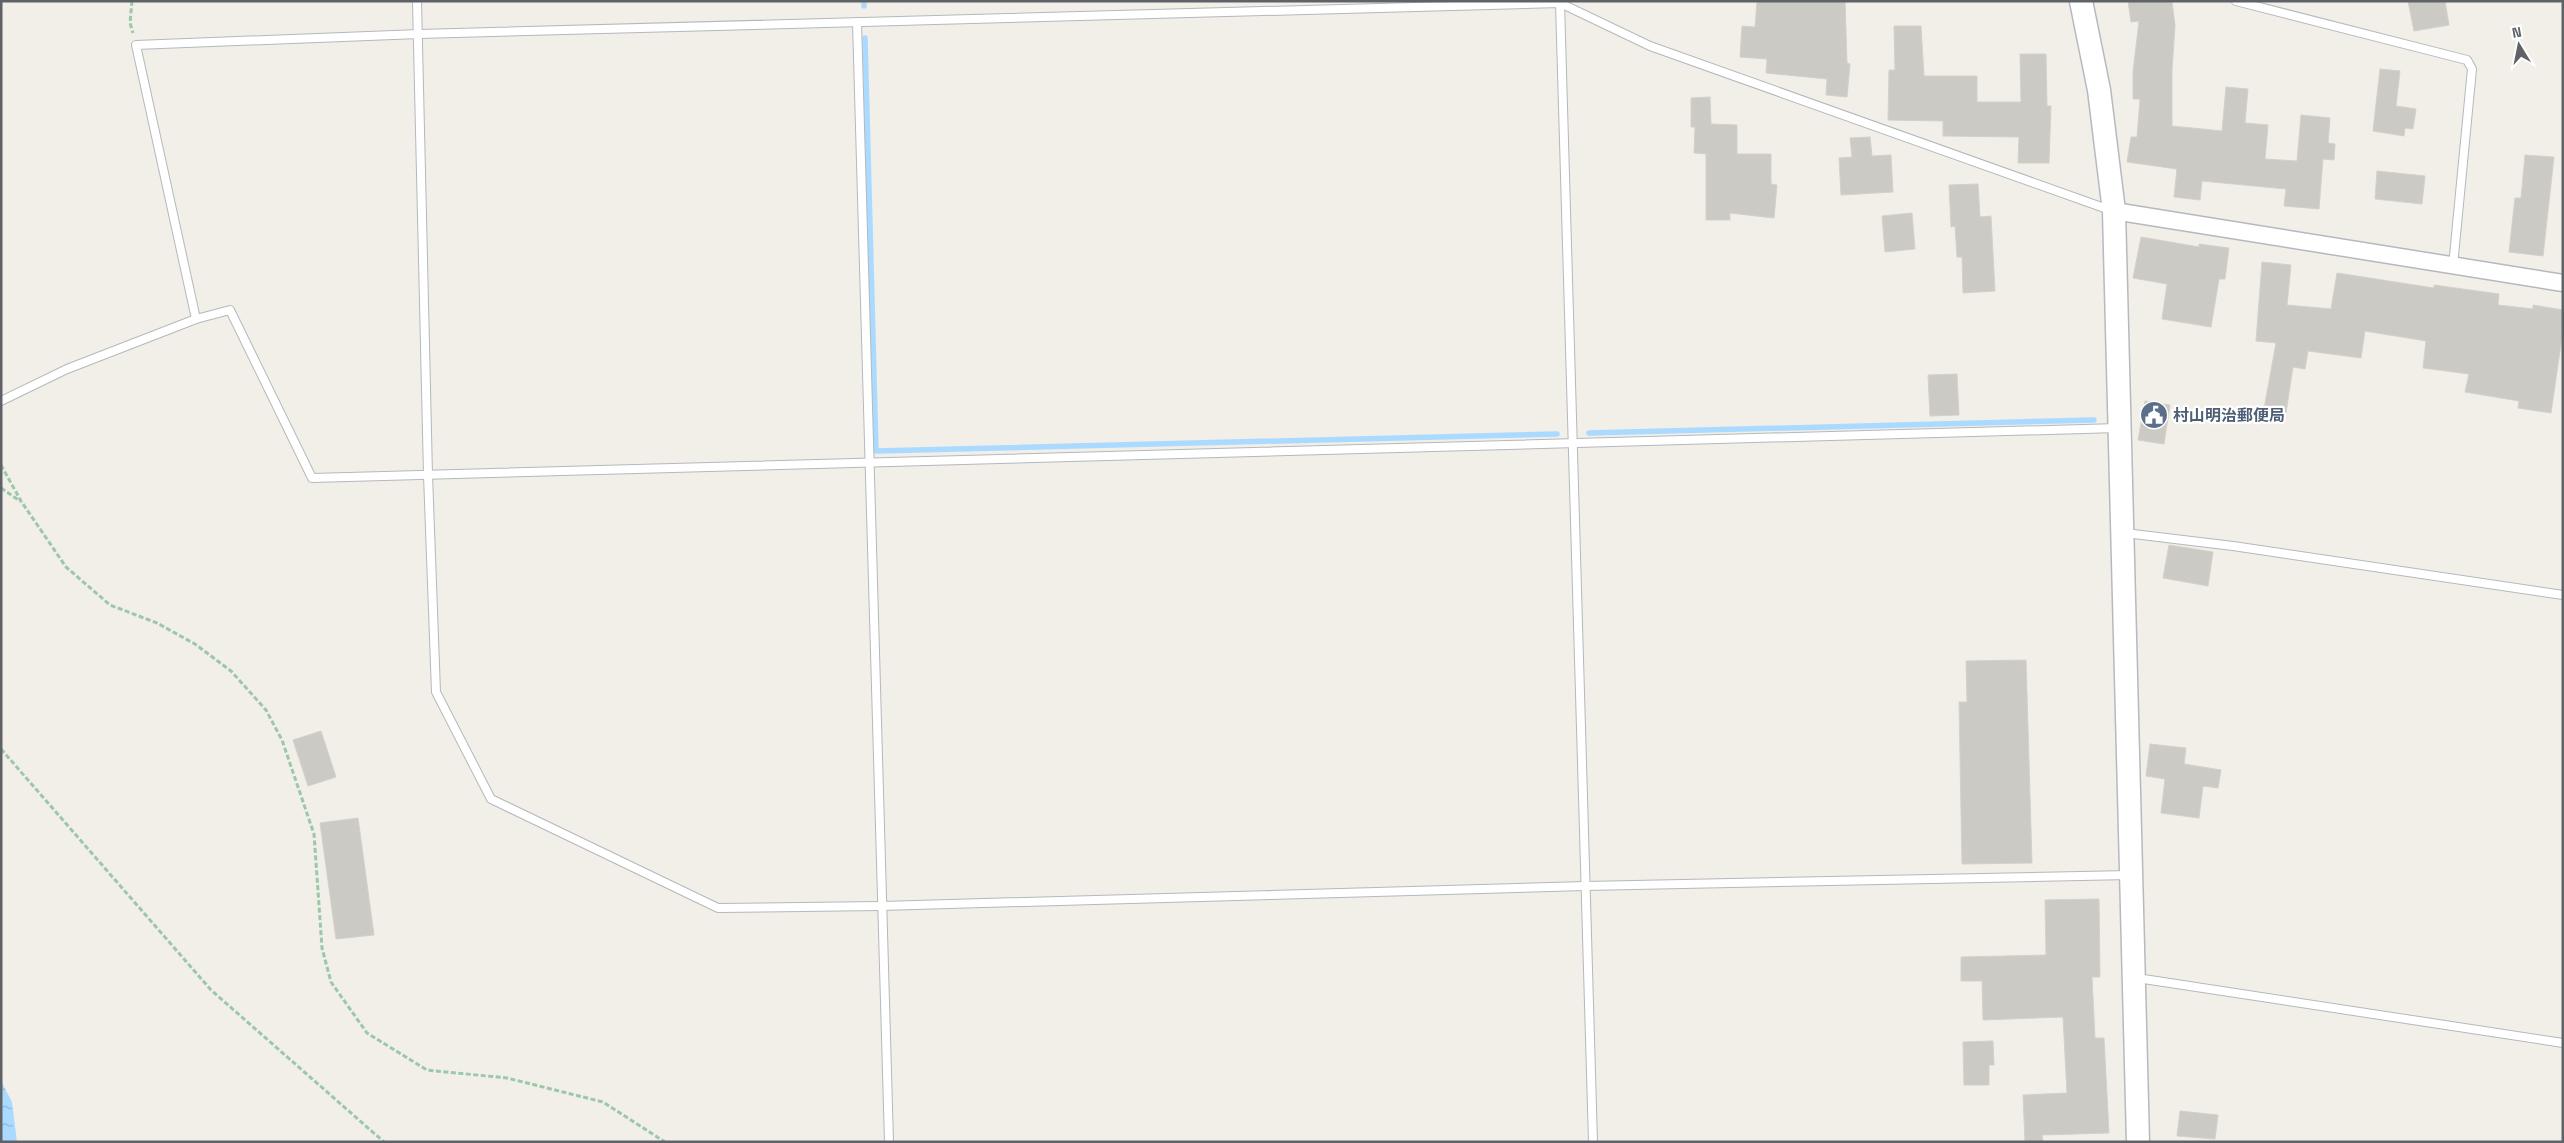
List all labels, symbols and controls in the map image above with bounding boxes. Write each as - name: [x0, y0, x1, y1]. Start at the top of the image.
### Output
- north arrow: [2494, 20, 2544, 70]
- text: N: [2511, 23, 2523, 42]
- public building icon: 村山明治郵便局: [2139, 400, 2169, 430]
- place label: 村山明治郵便局: [2173, 405, 2285, 426]

